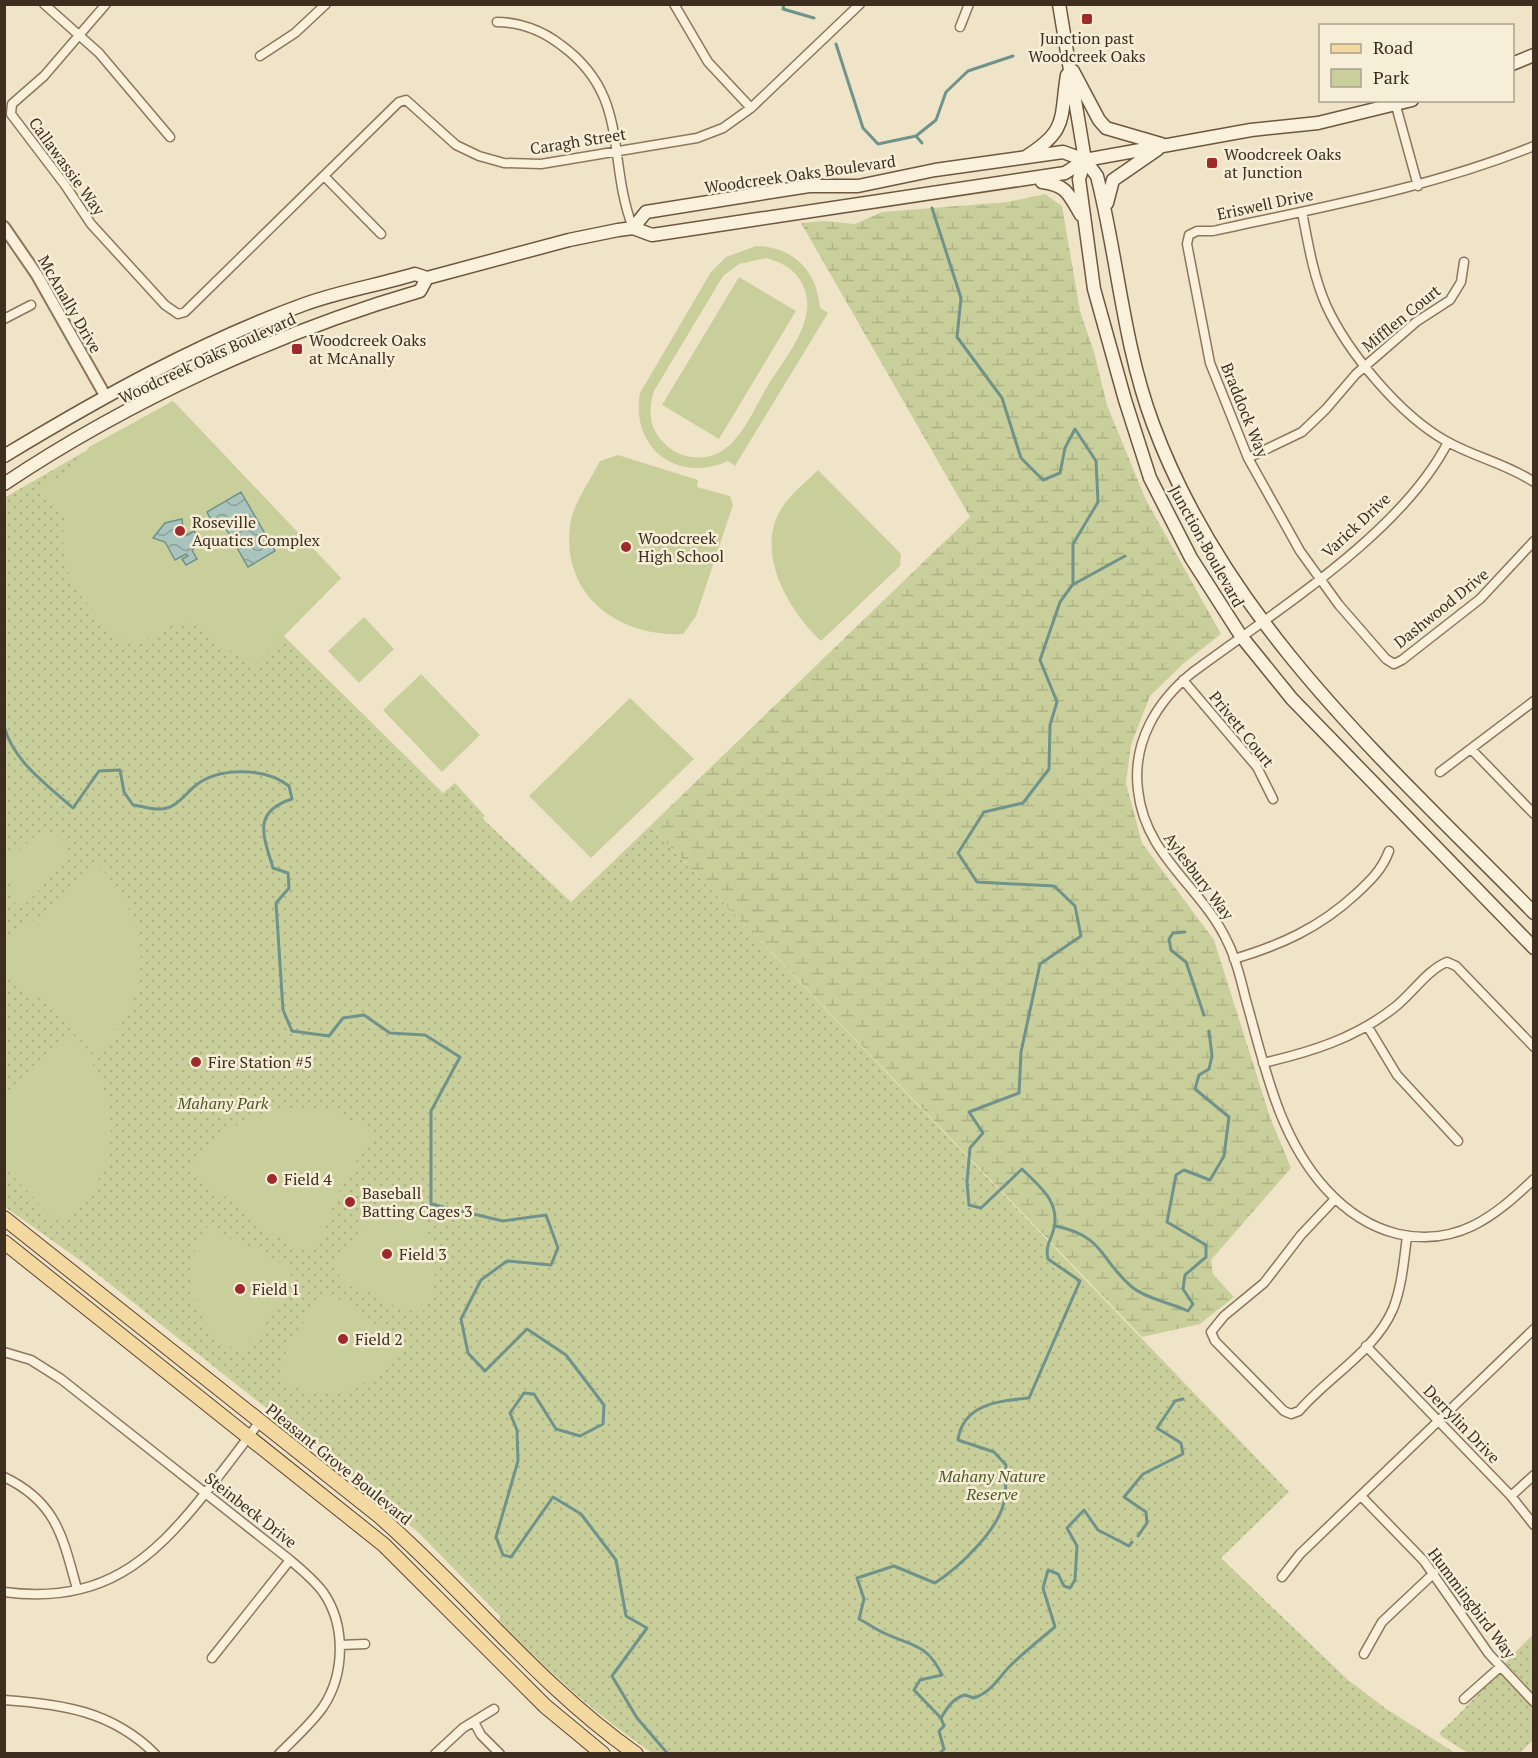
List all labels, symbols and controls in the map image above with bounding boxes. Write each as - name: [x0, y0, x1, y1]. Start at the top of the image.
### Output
- marker: Junction past Woodcreek Oaks: [1080, 12, 1094, 26]
- legend: [1319, 24, 1514, 102]
- place label: Junction past Woodcreek Oaks: [1028, 27, 1146, 67]
- text: Road: [1373, 35, 1413, 59]
- text: Park: [1373, 65, 1410, 89]
- street label: Callawassie Way: [24, 112, 111, 220]
- street label: Caragh Street: [528, 123, 628, 159]
- place label: Woodcreek Oaks at Junction: [1224, 143, 1341, 183]
- street label: Woodcreek Oaks Boulevard: [703, 150, 897, 198]
- marker: Woodcreek Oaks at Junction: [1205, 156, 1219, 170]
- street label: Eriswell Drive: [1215, 183, 1315, 225]
- street label: McAnally Drive: [33, 251, 107, 357]
- street label: Mifflen Court: [1357, 279, 1445, 357]
- street label: Woodcreek Oaks Boulevard: [115, 307, 299, 409]
- place label: Woodcreek Oaks at McAnally: [309, 329, 426, 369]
- marker: Woodcreek Oaks at McAnally: [290, 342, 304, 356]
- street label: Braddock Way: [1216, 359, 1274, 461]
- street label: Junction Boulevard: [1164, 481, 1250, 611]
- street label: Varick Drive: [1317, 487, 1395, 563]
- place label: Roseville Aquatics Complex: [192, 511, 321, 551]
- marker: Roseville Aquatics Complex: [173, 524, 187, 538]
- place label: Woodcreek High School: [638, 527, 724, 567]
- marker: Woodcreek High School: [619, 540, 633, 554]
- street label: Dashwood Drive: [1389, 563, 1493, 653]
- street label: Privett Court: [1204, 686, 1280, 772]
- street label: Aylesbury Way: [1159, 828, 1240, 925]
- place label: Fire Station #5: [208, 1051, 312, 1073]
- marker: Fire Station #5: [189, 1055, 203, 1069]
- park label: Mahany Park: [176, 1092, 269, 1114]
- place label: Field 4: [284, 1168, 332, 1190]
- marker: Field 4: [265, 1172, 279, 1186]
- place label: Baseball Batting Cages 3: [362, 1182, 473, 1222]
- marker: Baseball Batting Cages 3: [343, 1195, 357, 1209]
- place label: Field 3: [399, 1243, 447, 1265]
- marker: Field 3: [380, 1247, 394, 1261]
- place label: Field 1: [252, 1278, 300, 1300]
- marker: Field 1: [233, 1282, 247, 1296]
- place label: Field 2: [355, 1328, 403, 1350]
- marker: Field 2: [336, 1332, 350, 1346]
- street label: Derrylin Drive: [1419, 1380, 1505, 1468]
- street label: Pleasant Grove Boulevard: [261, 1398, 417, 1530]
- park label: Mahany Nature Reserve: [937, 1465, 1046, 1505]
- street label: Steinbeck Drive: [200, 1467, 302, 1553]
- street label: Hummingbird Way: [1423, 1543, 1522, 1664]

